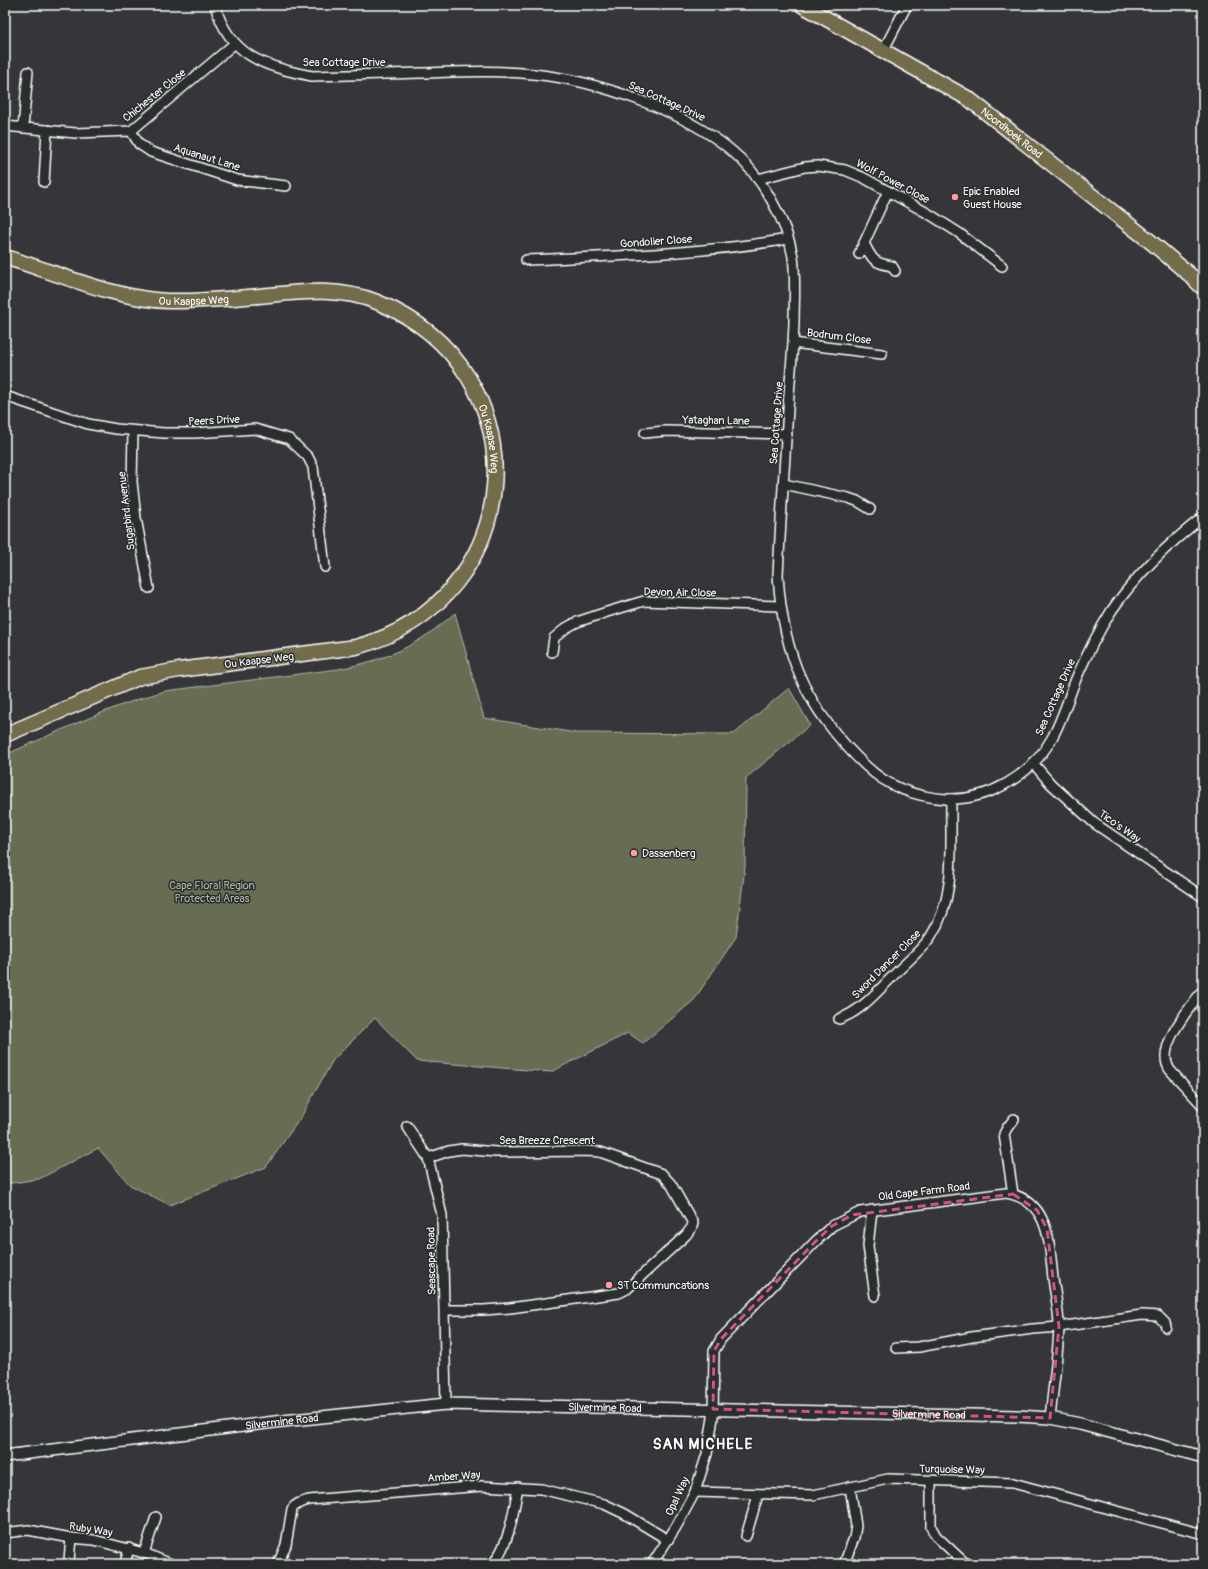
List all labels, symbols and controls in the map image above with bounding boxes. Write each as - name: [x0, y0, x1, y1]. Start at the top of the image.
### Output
- street label: Sea Cottage Drive: [303, 56, 386, 69]
- street label: Chichester Close: [120, 66, 189, 125]
- street label: Sea Cottage Drive: [626, 79, 708, 124]
- street label: Noordhoek Road: [978, 105, 1045, 161]
- street label: Aquanaut Lane: [172, 141, 242, 174]
- street label: Wolf Power Close: [854, 157, 932, 207]
- place label: Epic Enabled Guest House: [963, 185, 1022, 211]
- marker: Epic Enabled Guest House: [950, 192, 960, 202]
- street label: Gondolier Close: [619, 232, 693, 251]
- street label: Ou Kaapse Weg: [158, 293, 230, 308]
- street label: Bodrum Close: [806, 326, 872, 347]
- street label: Sea Cottage Drive: [767, 381, 786, 465]
- street label: Ou Kaapse Weg: [475, 403, 501, 474]
- street label: Peers Drive: [188, 413, 241, 428]
- street label: Yataghan Lane: [681, 413, 750, 428]
- street label: Sugarbird Avenue: [115, 470, 138, 551]
- street label: Devon Air Close: [644, 585, 717, 600]
- street label: Ou Kaapse Weg: [224, 650, 295, 671]
- street label: Sea Cottage Drive: [1033, 656, 1078, 738]
- street label: Tico's Way: [1096, 807, 1143, 846]
- place label: Dassenberg: [642, 847, 696, 860]
- marker: Dassenberg: [629, 848, 639, 858]
- park label: Cape Floral Region Protected Areas: [169, 879, 255, 905]
- street label: Sword Dancer Close: [849, 927, 924, 1002]
- street label: Sea Breeze Crescent: [499, 1134, 595, 1147]
- street label: Old Cape Farm Road: [877, 1179, 971, 1204]
- street label: Seascape Road: [424, 1227, 439, 1295]
- place label: ST Communcations: [617, 1279, 709, 1292]
- marker: ST Communcations: [604, 1280, 614, 1290]
- street label: Silvermine Road: [568, 1401, 642, 1415]
- street label: Silvermine Road: [892, 1407, 966, 1422]
- street label: Silvermine Road: [244, 1411, 319, 1433]
- district label: SAN MICHELE: [653, 1435, 753, 1454]
- street label: Turquoise Way: [919, 1462, 985, 1477]
- street label: Amber Way: [427, 1468, 481, 1485]
- street label: Opal Way: [663, 1474, 692, 1518]
- street label: Ruby Way: [68, 1520, 114, 1539]

